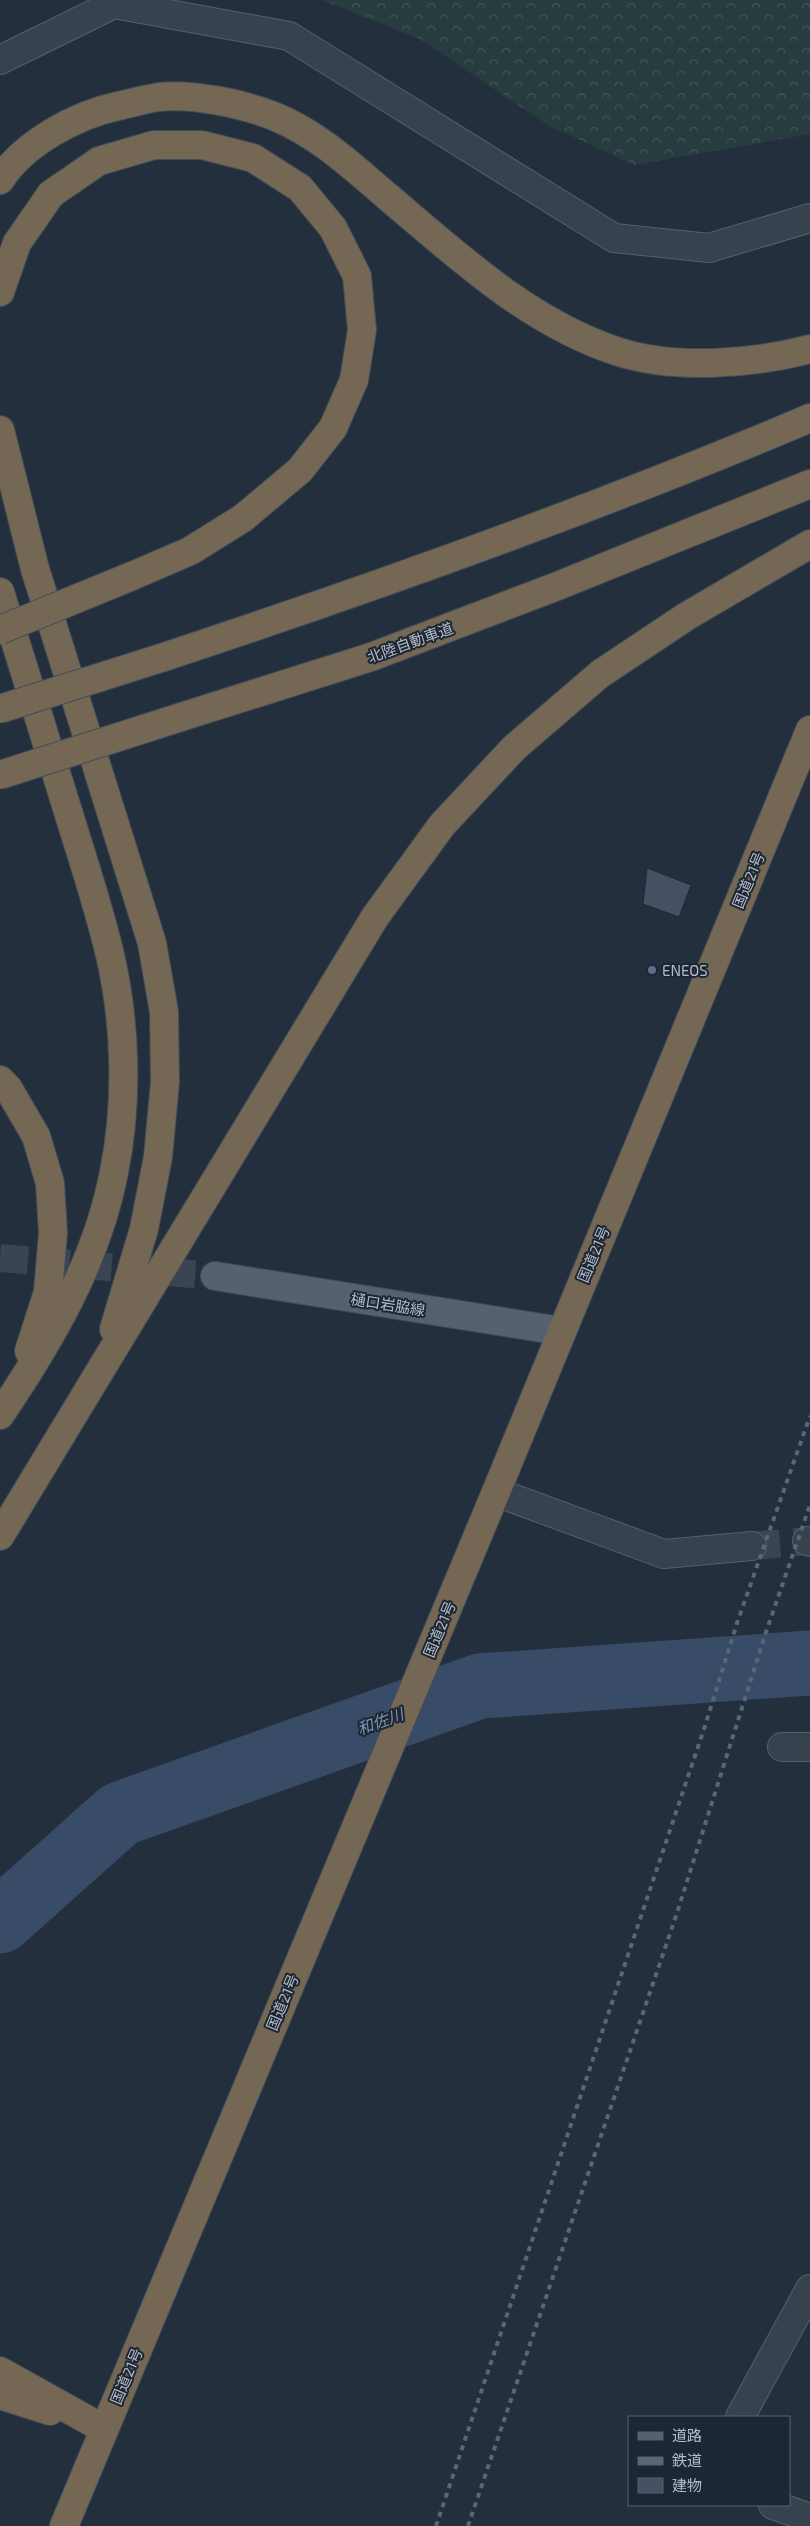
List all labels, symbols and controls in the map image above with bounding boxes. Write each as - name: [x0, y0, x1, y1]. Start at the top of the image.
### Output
- street label: 北陸自動車道: [365, 618, 455, 666]
- street label: 国道21号: [728, 849, 768, 911]
- place label: ENEOS: [662, 961, 708, 979]
- marker: ENEOS: [646, 964, 658, 976]
- street label: 国道21号: [573, 1223, 613, 1285]
- street label: 樋口岩脇線: [350, 1289, 426, 1319]
- street label: 国道21号: [419, 1598, 459, 1660]
- water label: 和佐川: [354, 1703, 408, 1738]
- street label: 国道21号: [262, 1971, 302, 2033]
- street label: 国道21号: [106, 2345, 146, 2407]
- legend: [628, 2416, 790, 2506]
- text: 道路: [672, 2426, 702, 2444]
- text: 鉄道: [672, 2451, 702, 2469]
- text: 建物: [672, 2476, 702, 2494]

